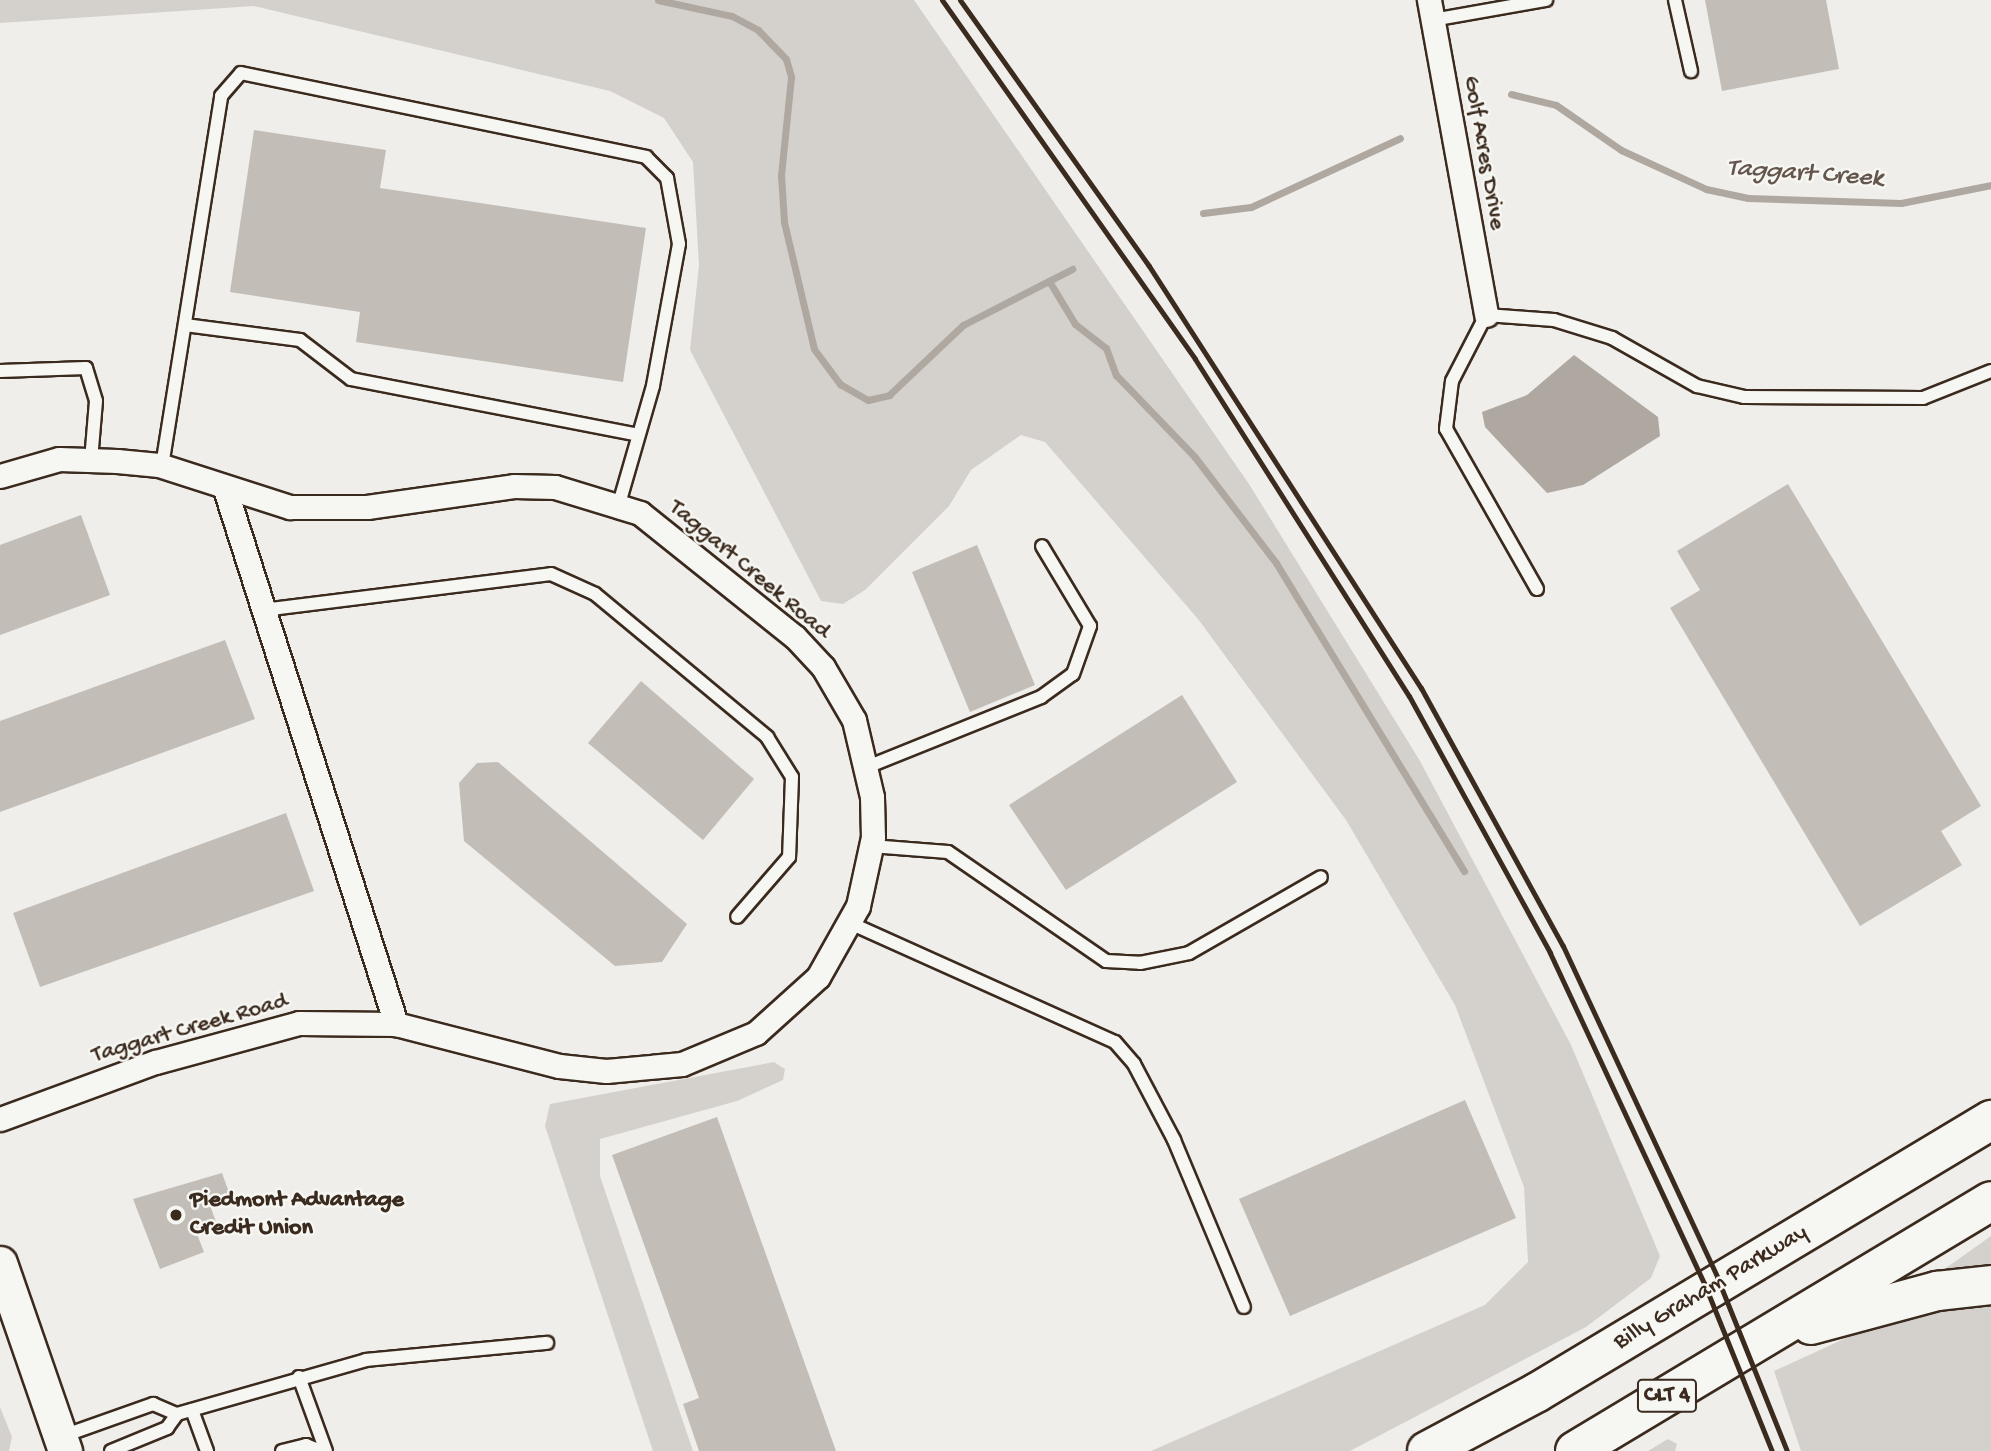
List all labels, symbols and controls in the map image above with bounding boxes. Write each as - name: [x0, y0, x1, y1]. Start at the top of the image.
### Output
- street label: Golf Acres Drive: [1455, 74, 1511, 232]
- water label: Taggart Creek: [1726, 154, 1884, 196]
- street label: Taggart Creek Road: [662, 494, 836, 646]
- street label: Taggart Creek Road: [89, 987, 291, 1071]
- place label: Piedmont Advantage Credit Union: [190, 1187, 404, 1243]
- marker: Piedmont Advantage Credit Union: [168, 1207, 184, 1223]
- street label: Billy Graham Parkway: [1609, 1219, 1813, 1357]
- road number: CLT 4: [1636, 1376, 1698, 1415]

